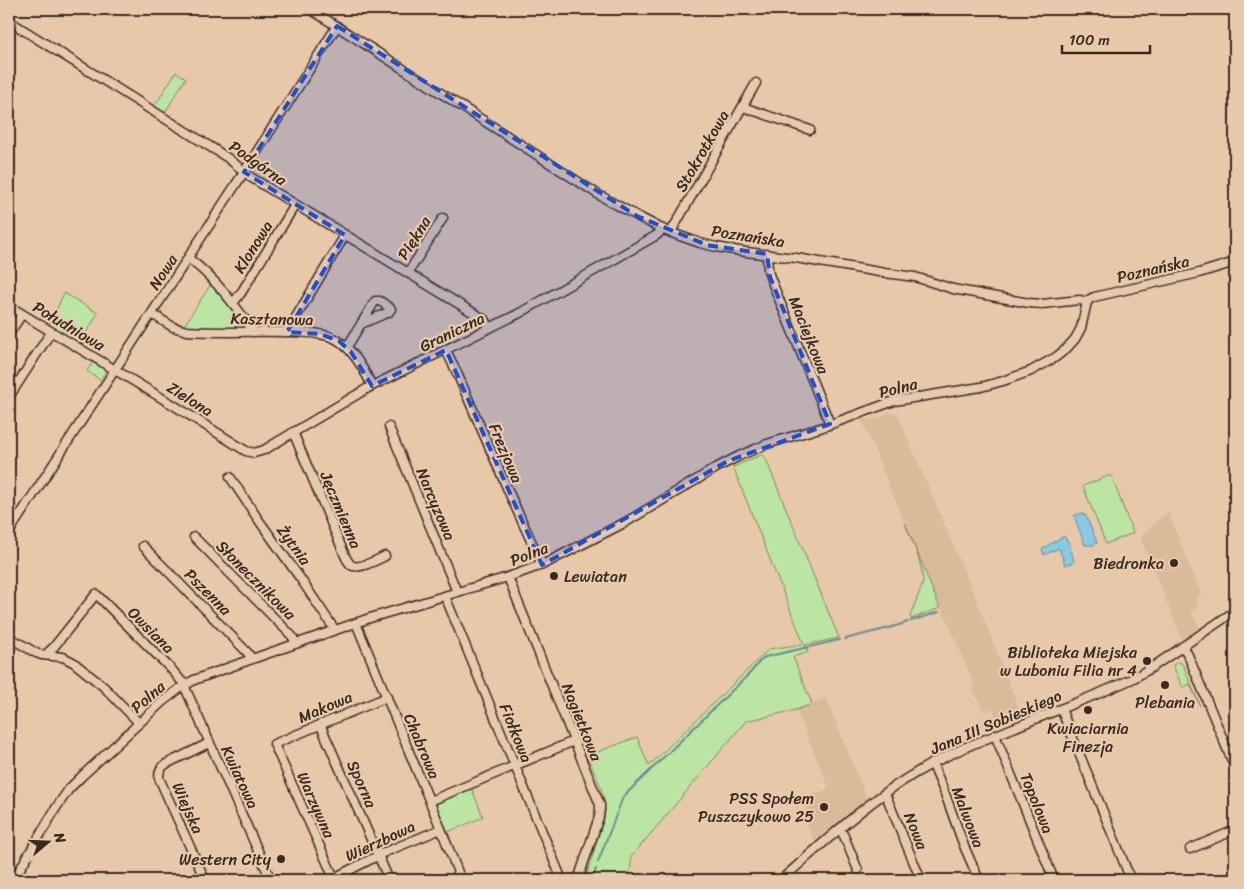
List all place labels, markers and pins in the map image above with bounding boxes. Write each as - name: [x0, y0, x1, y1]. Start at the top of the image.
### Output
- place label: Biedronka: [1093, 549, 1164, 578]
- marker: Biedronka: [1168, 557, 1180, 569]
- place label: Lewiatan: [564, 562, 627, 591]
- marker: Lewiatan: [548, 570, 560, 582]
- place label: Biblioteka Miejska w Luboniu Filia nr 4: [1000, 638, 1138, 685]
- marker: Biblioteka Miejska w Luboniu Filia nr 4: [1141, 655, 1153, 667]
- marker: Plebania: [1159, 679, 1171, 691]
- place label: Plebania: [1135, 688, 1195, 717]
- marker: Kwiaciarnia Finezja: [1082, 704, 1094, 716]
- place label: Kwiaciarnia Finezja: [1047, 714, 1129, 761]
- place label: PSS Społem Puszczykowo 25: [698, 784, 814, 831]
- marker: PSS Społem Puszczykowo 25: [818, 801, 830, 813]
- place label: Western City: [179, 845, 272, 874]
- marker: Western City: [275, 853, 287, 865]

